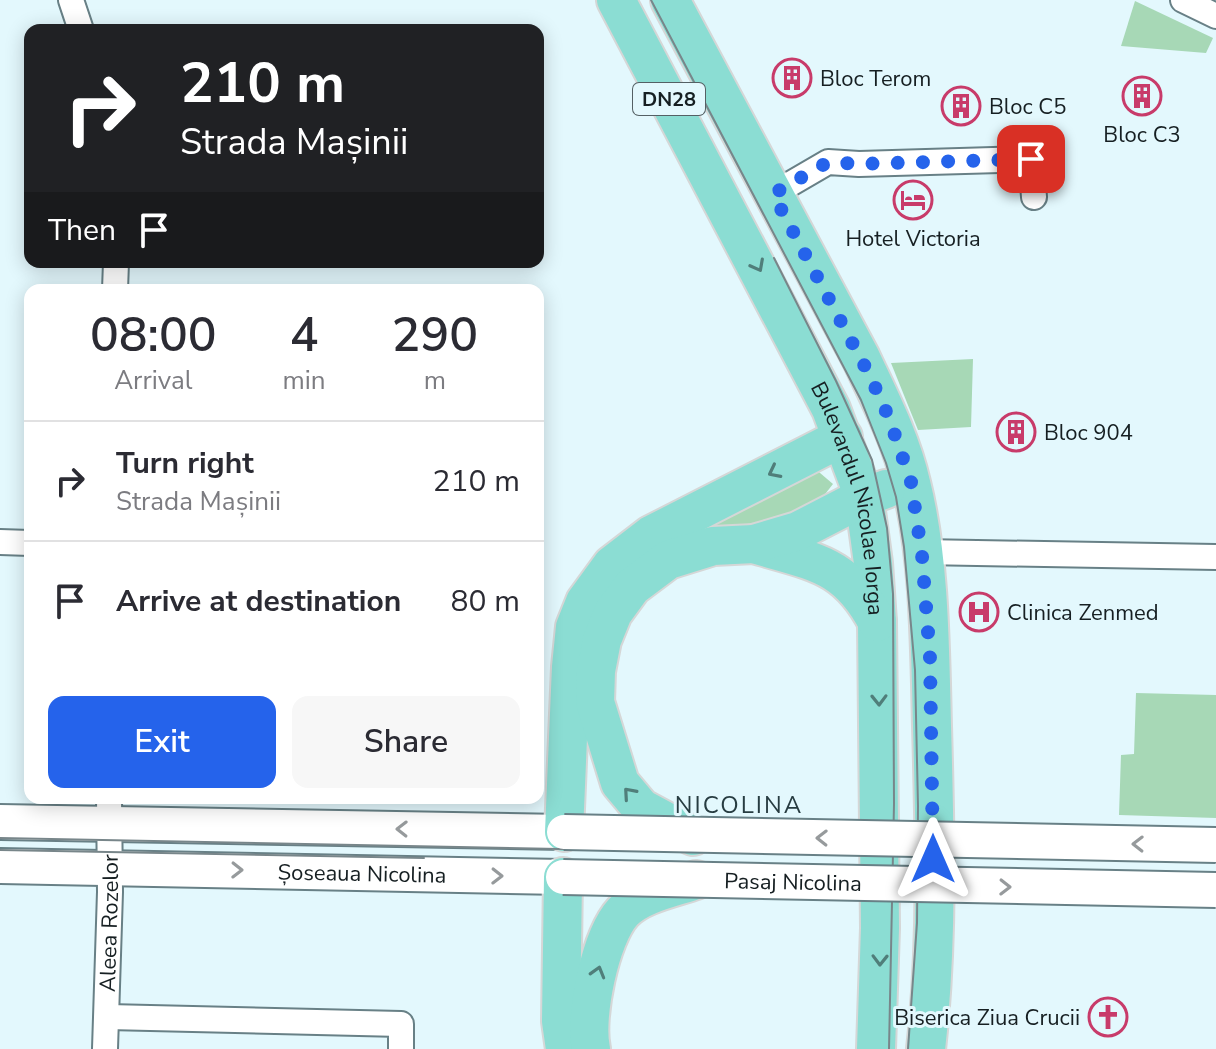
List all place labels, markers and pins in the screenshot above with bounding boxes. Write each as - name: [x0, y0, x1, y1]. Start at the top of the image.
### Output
- building icon: Bloc Terom: [771, 57, 813, 99]
- place label: Bloc Terom: [820, 64, 931, 94]
- building icon: Bloc C3: [1121, 75, 1163, 117]
- building icon: Bloc C5: [940, 85, 982, 127]
- place label: Bloc C5: [989, 92, 1066, 122]
- place label: Bloc C3: [1103, 120, 1181, 150]
- pin: [997, 125, 1065, 193]
- hotel icon: Hotel Victoria: [892, 179, 934, 221]
- place label: Hotel Victoria: [845, 224, 981, 254]
- building icon: Bloc 904: [995, 411, 1037, 453]
- place label: Bloc 904: [1044, 418, 1133, 448]
- hospital icon: Clinica Zenmed: [958, 591, 1000, 633]
- place label: Clinica Zenmed: [1007, 598, 1159, 628]
- church icon: Biserica Ziua Crucii: [1087, 996, 1129, 1038]
- place label: Biserica Ziua Crucii: [894, 1003, 1080, 1033]

